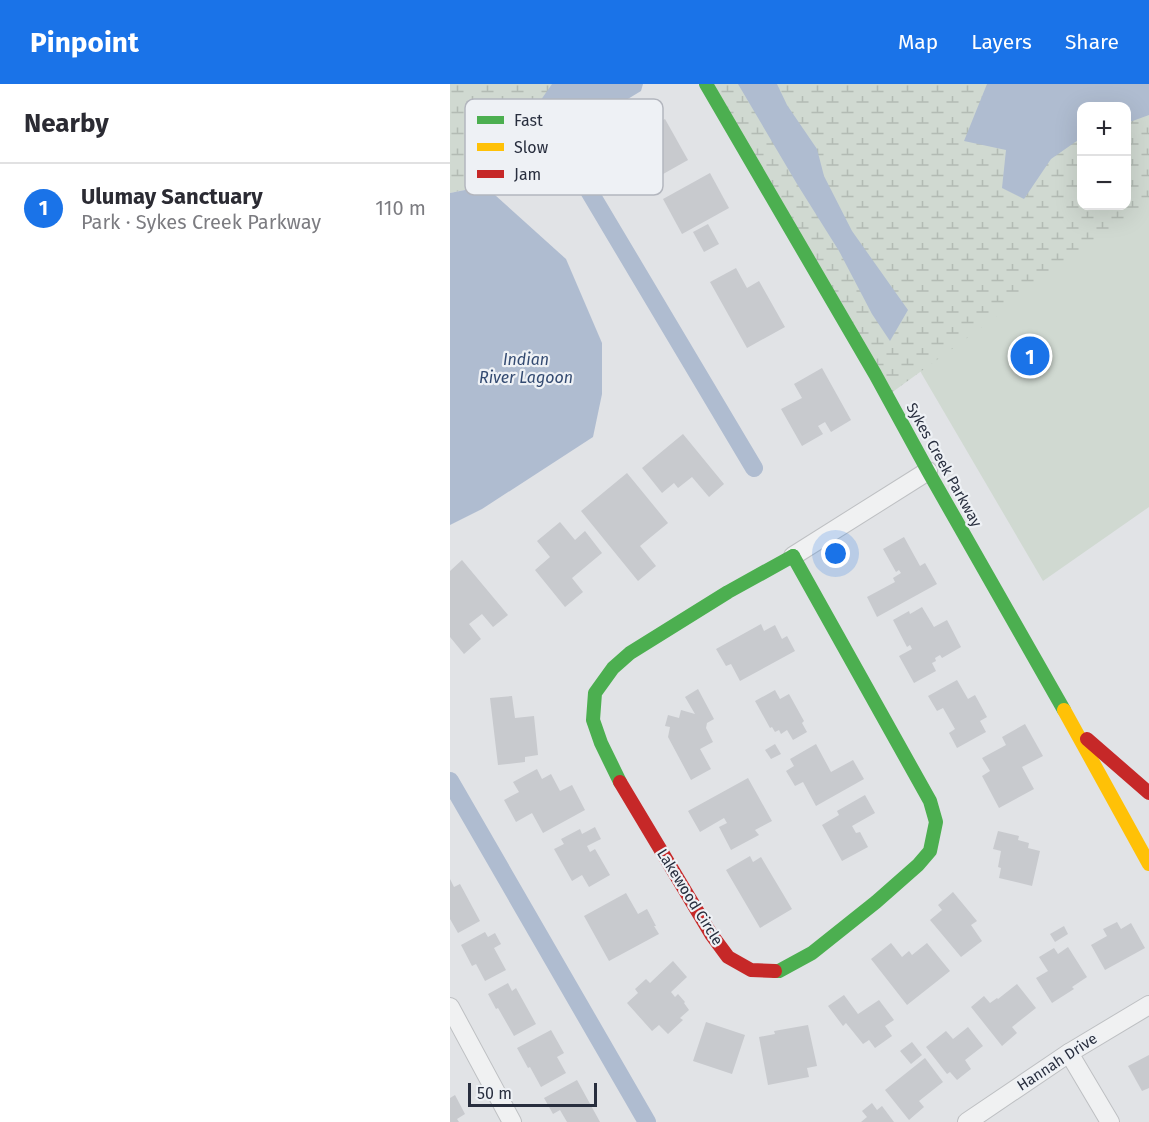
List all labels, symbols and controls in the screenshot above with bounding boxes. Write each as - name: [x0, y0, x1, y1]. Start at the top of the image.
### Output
- text: Pinpoint: [30, 26, 139, 59]
- text: Map: [898, 29, 938, 55]
- text: Layers: [971, 29, 1032, 55]
- text: Share: [1065, 29, 1119, 55]
- legend: [465, 99, 663, 195]
- map controls: [1077, 102, 1131, 210]
- button: +: [1077, 102, 1131, 156]
- text: Nearby: [24, 108, 109, 139]
- text: Fast: [514, 111, 543, 130]
- text: Slow: [514, 138, 549, 157]
- button: −: [1077, 156, 1131, 210]
- text: Jam: [514, 165, 541, 184]
- text: Ulumay Sanctuary: [81, 183, 263, 210]
- text: 1: [39, 196, 48, 220]
- text: 110 m: [375, 196, 426, 220]
- text: Park · Sykes Creek Parkway: [81, 210, 321, 234]
- pin: 1: [1010, 334, 1050, 378]
- water label: Indian River Lagoon: [479, 350, 573, 387]
- street label: Sykes Creek Parkway: [902, 400, 986, 531]
- your location: [821, 539, 850, 568]
- street label: Lakewood Circle: [653, 846, 727, 948]
- street label: Hannah Drive: [1013, 1029, 1101, 1095]
- scale bar: [468, 1080, 597, 1108]
- text: 50 m: [477, 1084, 512, 1103]

